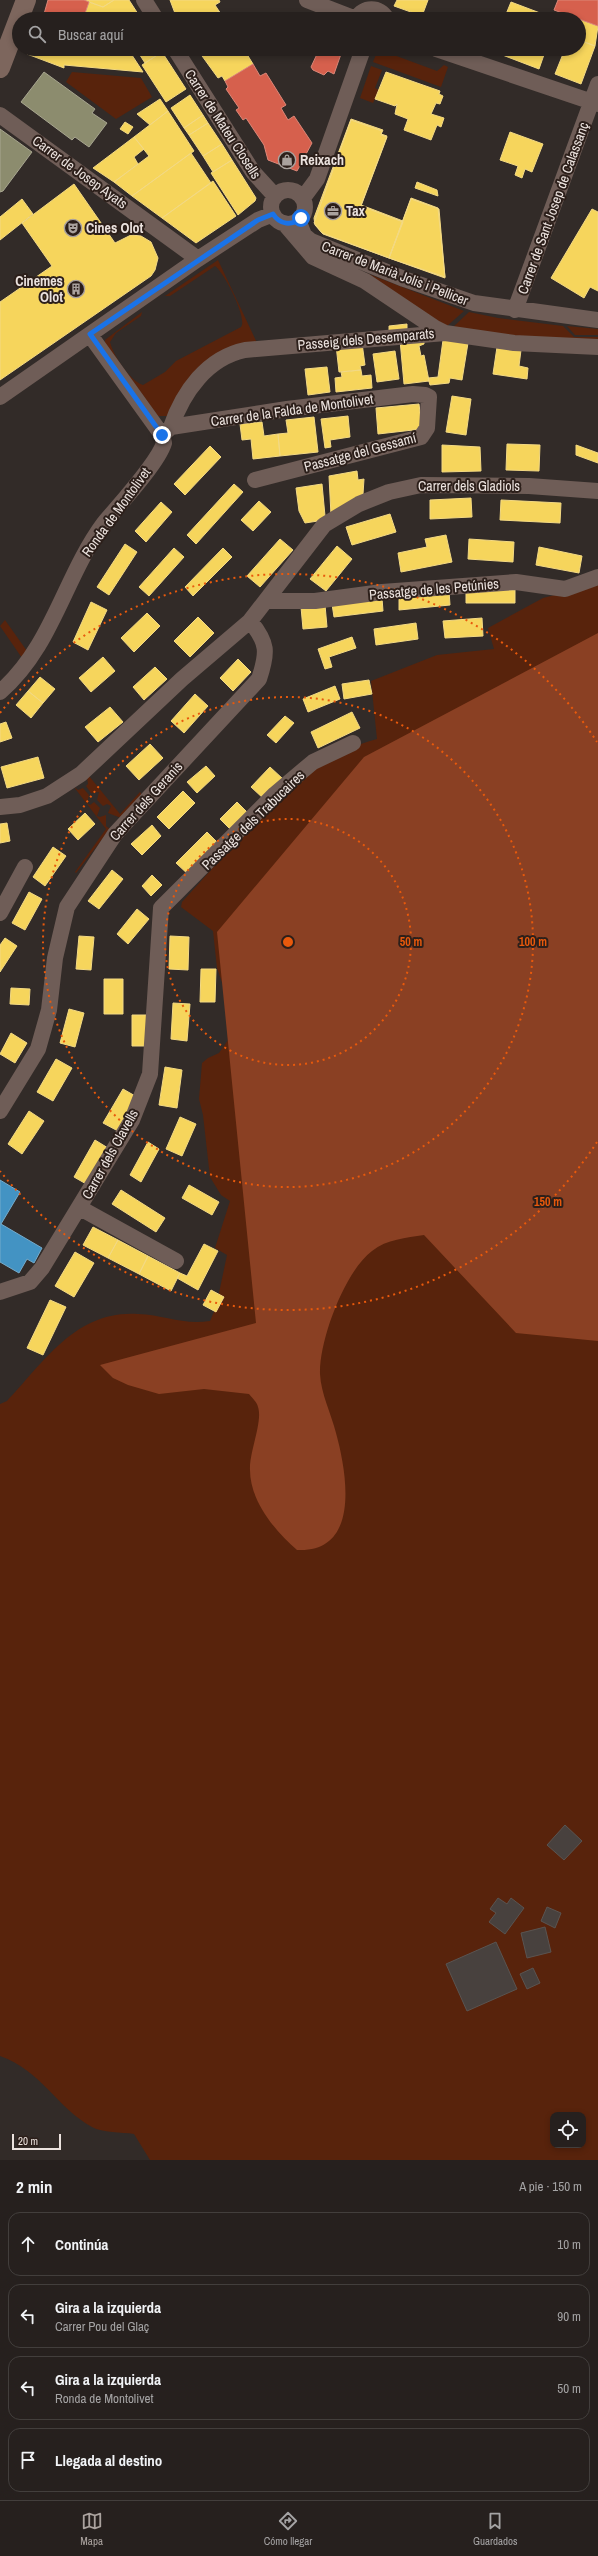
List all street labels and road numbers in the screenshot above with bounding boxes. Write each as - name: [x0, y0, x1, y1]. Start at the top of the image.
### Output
- street label: Carrer de Mateu Closells: [181, 66, 265, 182]
- street label: Carrer de Sant Josep de Calassanç: [513, 119, 593, 297]
- street label: Carrer de Josep Ayats: [29, 131, 131, 213]
- street label: Carrer de Marià Jolis i Pellicer: [319, 237, 471, 309]
- street label: Passeig dels Desemparats: [297, 324, 435, 354]
- street label: Carrer de la Falda de Montolivet: [210, 390, 374, 430]
- street label: Passatge del Gessamí: [302, 428, 419, 476]
- street label: Ronda de Montolivet: [78, 464, 154, 560]
- street label: Carrer dels Gladiols: [418, 477, 520, 495]
- street label: Passatge de les Petúnies: [368, 574, 500, 604]
- street label: Carrer dels Geranis: [106, 757, 187, 844]
- street label: Passatge dels Trabucaires: [198, 766, 308, 874]
- street label: Carrer dels Clavells: [78, 1106, 142, 1202]

